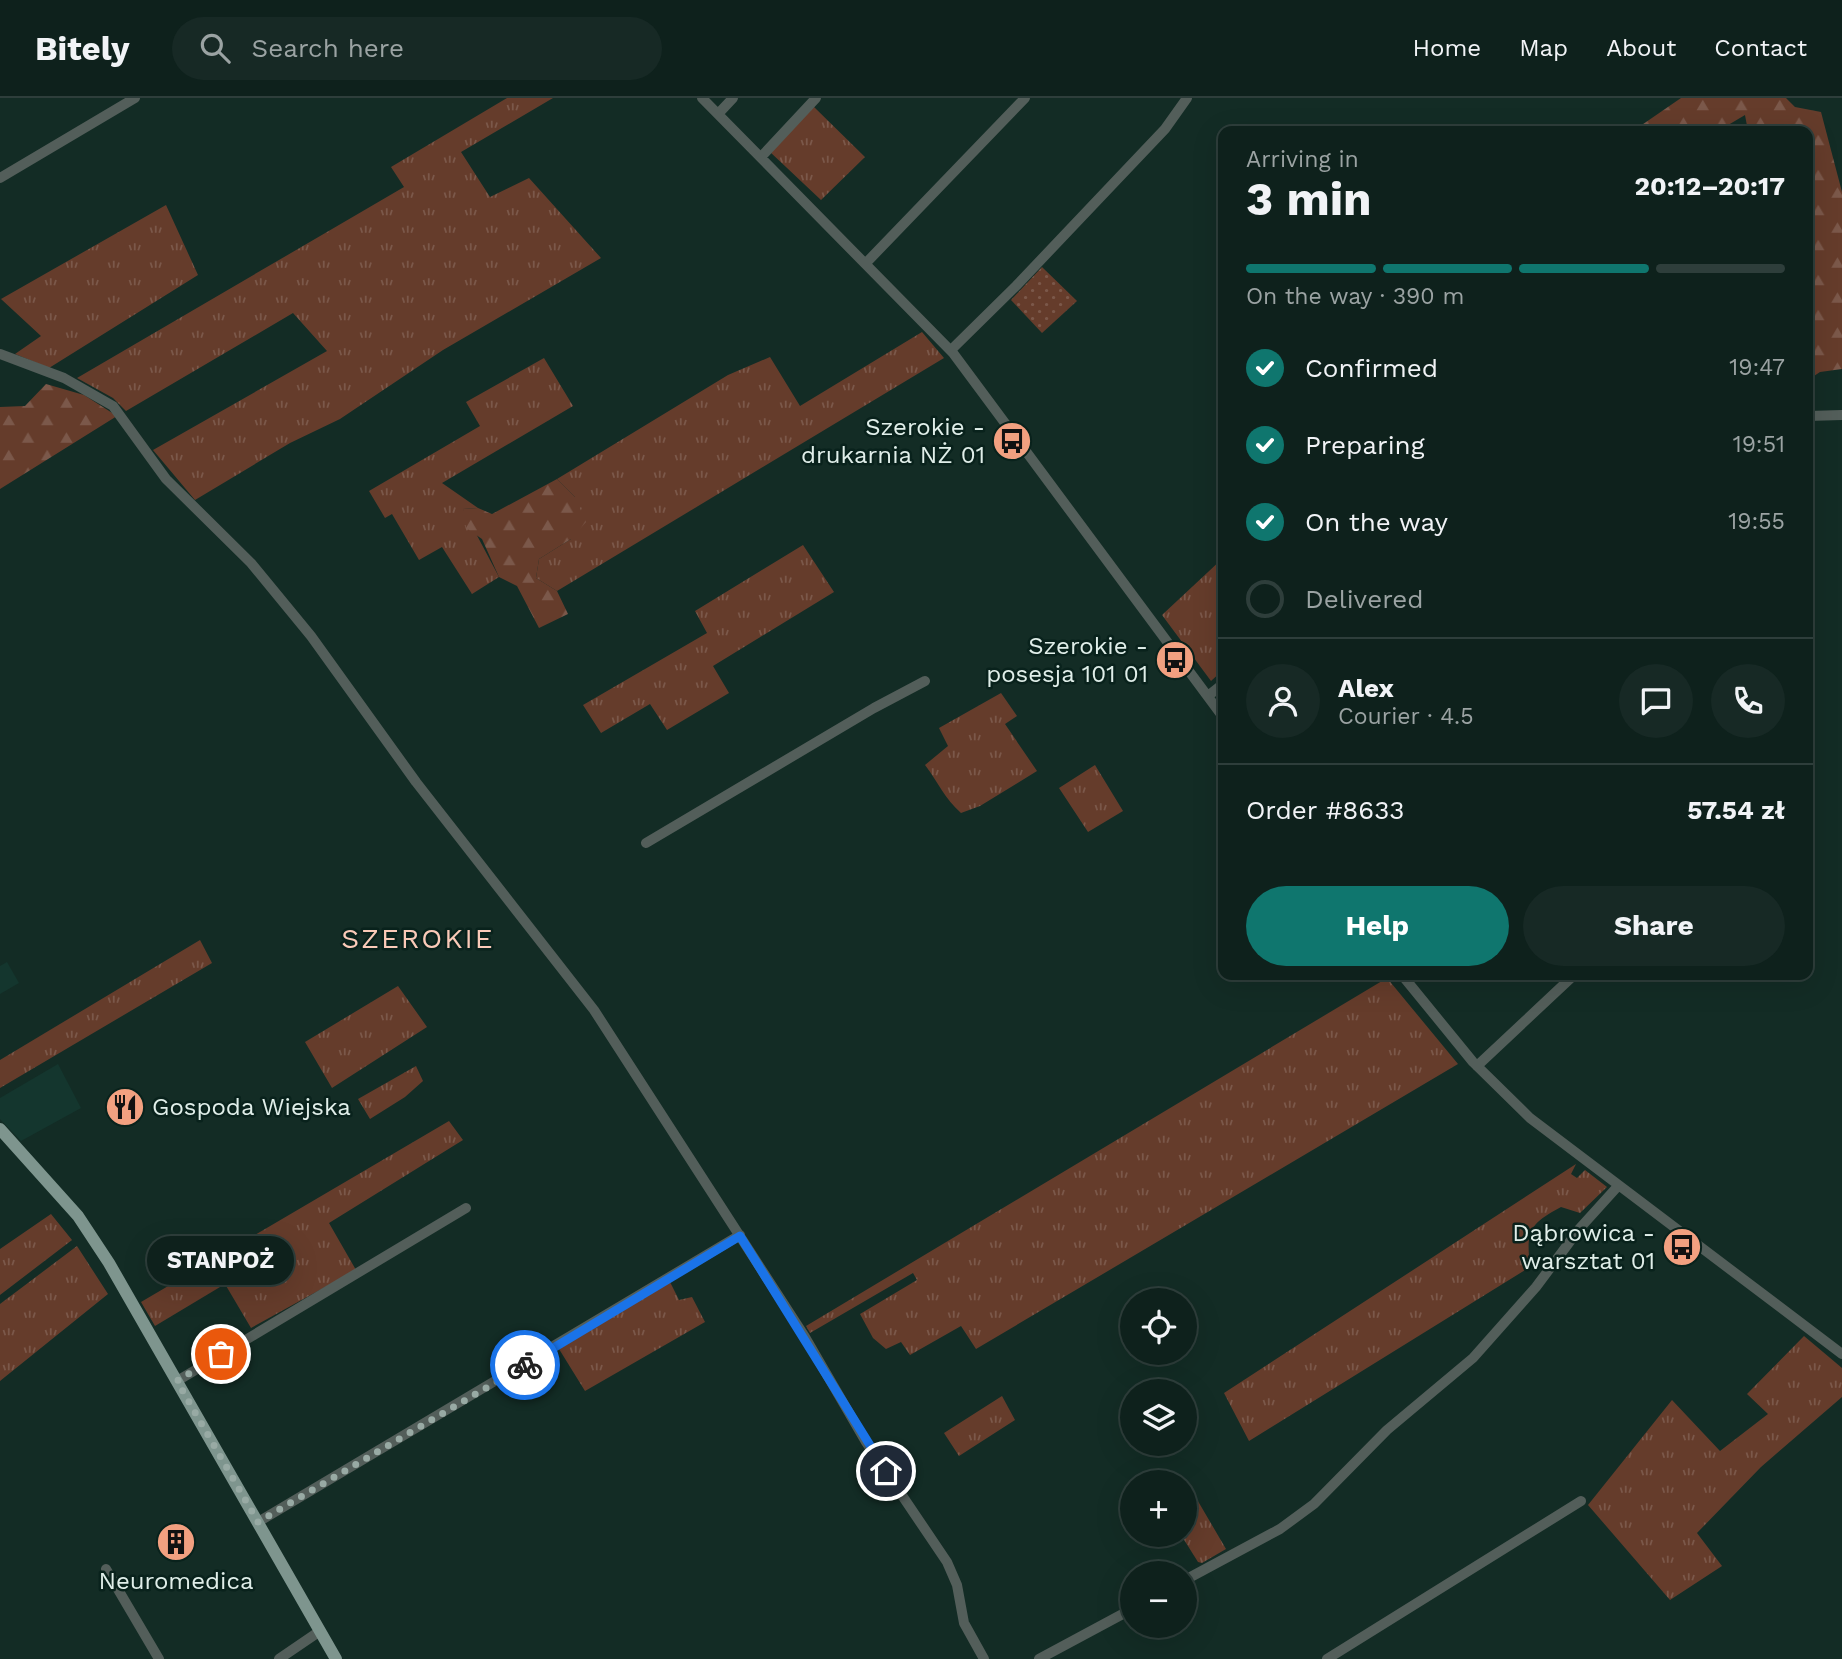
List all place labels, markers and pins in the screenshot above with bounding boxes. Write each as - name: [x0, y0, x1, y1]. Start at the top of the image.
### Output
- place label: Szerokie - drukarnia NŻ 01: [801, 413, 985, 469]
- bus stop icon: Szerokie - drukarnia NŻ 01: [991, 420, 1033, 462]
- place label: Szerokie - posesja 101 01: [986, 632, 1148, 688]
- bus stop icon: Szerokie - posesja 101 01: [1154, 639, 1196, 681]
- restaurant icon: Gospoda Wiejska: [104, 1086, 146, 1128]
- place label: Gospoda Wiejska: [152, 1093, 351, 1121]
- place label: Dąbrowica - warsztat 01: [1512, 1219, 1655, 1275]
- bus stop icon: Dąbrowica - warsztat 01: [1661, 1226, 1703, 1268]
- callout: STANPOŻ: [148, 1235, 294, 1284]
- pin: [191, 1324, 251, 1384]
- pin: [856, 1441, 916, 1501]
- building icon: Neuromedica: [155, 1521, 197, 1563]
- place label: Neuromedica: [98, 1567, 254, 1595]

